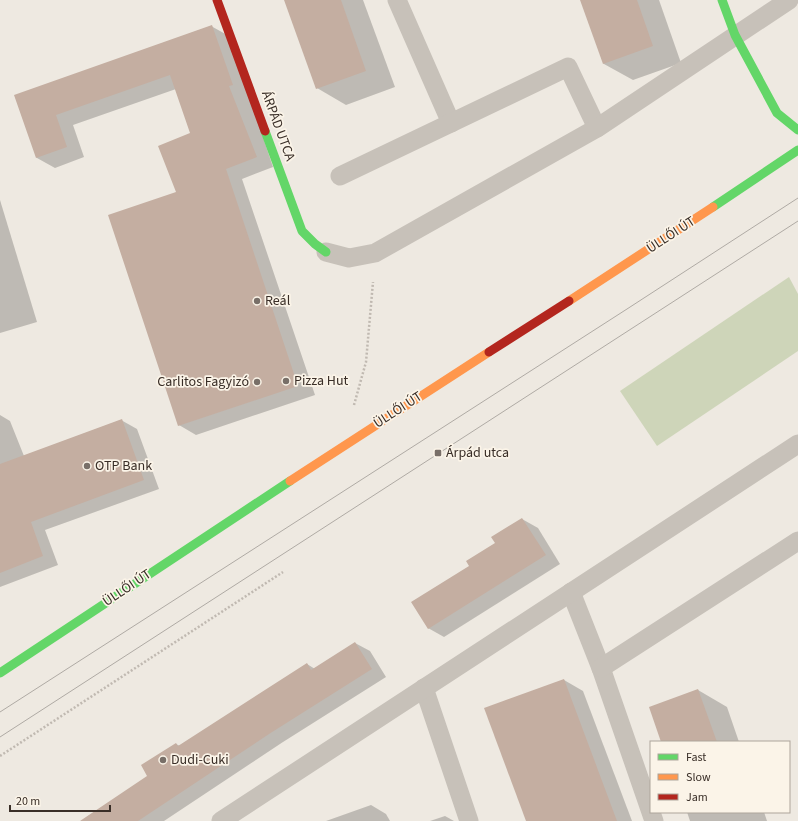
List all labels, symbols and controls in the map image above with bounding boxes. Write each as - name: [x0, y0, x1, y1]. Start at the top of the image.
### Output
- street label: ÁRPÁD UTCA: [256, 88, 300, 164]
- street label: ÜLLŐI ÚT: [643, 211, 700, 258]
- place label: Reál: [265, 291, 291, 311]
- marker: Reál: [252, 296, 262, 306]
- place label: Pizza Hut: [294, 371, 349, 391]
- place label: Carlitos Fagyizó: [157, 372, 249, 392]
- marker: Pizza Hut: [281, 376, 291, 386]
- marker: Carlitos Fagyizó: [252, 377, 262, 387]
- street label: ÜLLŐI ÚT: [370, 386, 427, 433]
- place label: Árpád utca: [446, 443, 509, 463]
- marker: Árpád utca: [433, 448, 443, 458]
- place label: OTP Bank: [95, 456, 152, 476]
- marker: OTP Bank: [82, 461, 92, 471]
- street label: ÜLLŐI ÚT: [99, 564, 156, 612]
- legend: [650, 741, 790, 813]
- text: Fast: [686, 749, 706, 766]
- place label: Dudi-Cuki: [171, 750, 229, 770]
- marker: Dudi-Cuki: [158, 755, 168, 765]
- text: Slow: [686, 769, 711, 786]
- scale bar: [10, 787, 110, 813]
- text: Jam: [686, 789, 708, 806]
- text: 20 m: [16, 793, 40, 810]

